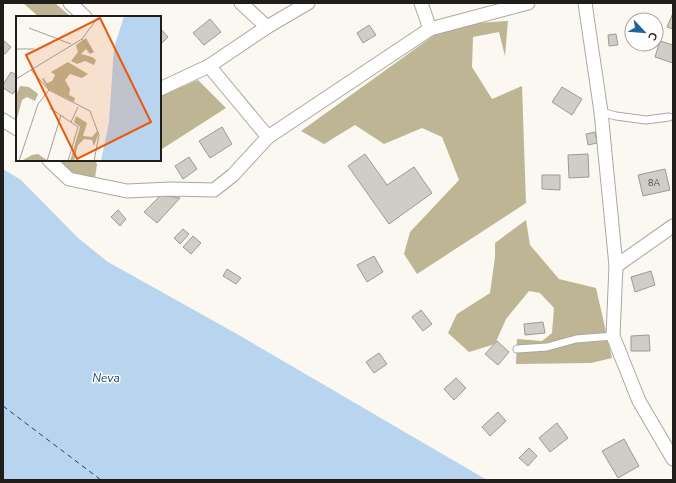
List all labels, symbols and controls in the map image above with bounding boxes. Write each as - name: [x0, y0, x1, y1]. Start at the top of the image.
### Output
- north arrow: [624, 12, 664, 52]
- inset map: [16, 16, 161, 161]
- text: С: [644, 30, 661, 43]
- house number: 8А: [648, 177, 660, 189]
- water label: Neva: [92, 370, 120, 386]

